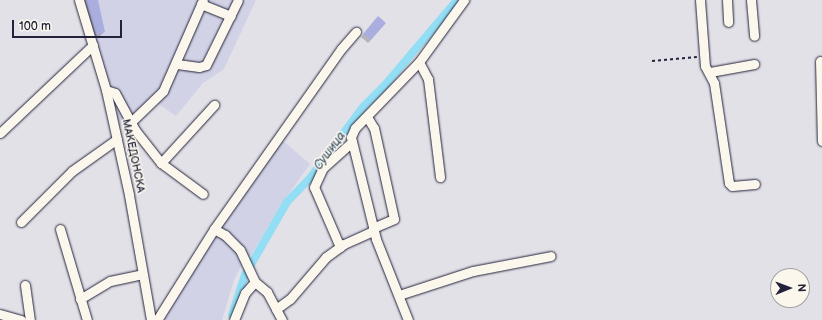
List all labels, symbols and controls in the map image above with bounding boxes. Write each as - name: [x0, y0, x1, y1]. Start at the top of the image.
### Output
- scale bar: [14, 12, 124, 38]
- text: 100 m: [19, 19, 51, 34]
- street label: МАКЕДОНСКА: [119, 118, 147, 194]
- water label: Сушица: [311, 129, 349, 173]
- north arrow: [770, 268, 810, 308]
- text: N: [795, 284, 808, 292]

